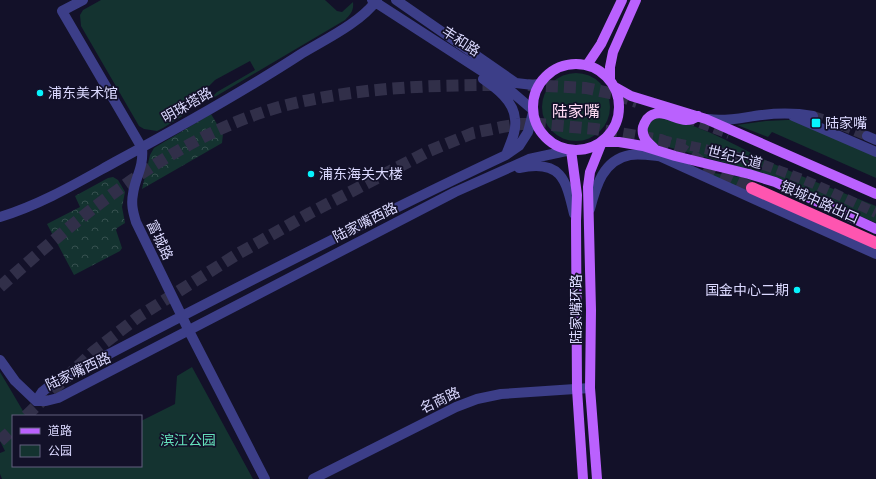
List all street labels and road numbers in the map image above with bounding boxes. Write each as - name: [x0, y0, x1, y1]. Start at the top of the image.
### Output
- street label: 丰和路: [439, 23, 483, 59]
- street label: 明珠塔路: [159, 84, 215, 126]
- street label: 世纪大道: [706, 142, 764, 172]
- street label: 银城中路出口: [778, 178, 862, 226]
- street label: 陆家嘴西路: [330, 199, 400, 245]
- street label: 富城路: [144, 218, 176, 262]
- street label: 陆家嘴环路: [568, 274, 584, 344]
- street label: 陆家嘴西路: [43, 349, 113, 393]
- street label: 名商路: [418, 384, 462, 416]

